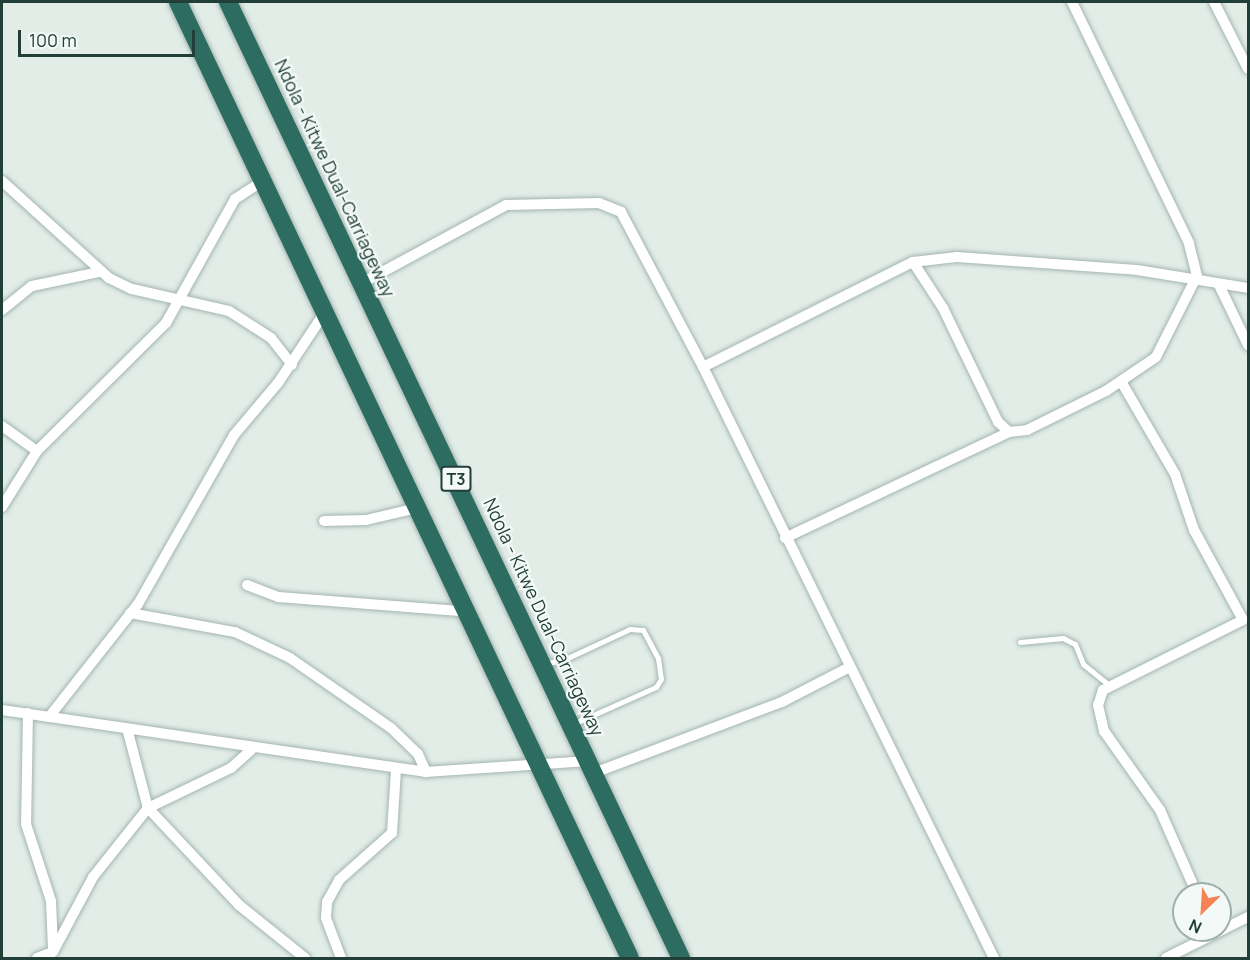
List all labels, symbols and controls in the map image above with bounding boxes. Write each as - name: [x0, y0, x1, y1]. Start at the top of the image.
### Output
- scale bar: [21, 18, 198, 56]
- text: 100 m: [29, 28, 77, 52]
- street label: Ndola - Kitwe Dual-Carriageway: [270, 56, 400, 300]
- road number: T3: [440, 466, 472, 492]
- street label: Ndola - Kitwe Dual-Carriageway: [479, 495, 609, 739]
- north arrow: [1172, 882, 1232, 942]
- text: N: [1185, 914, 1205, 939]

